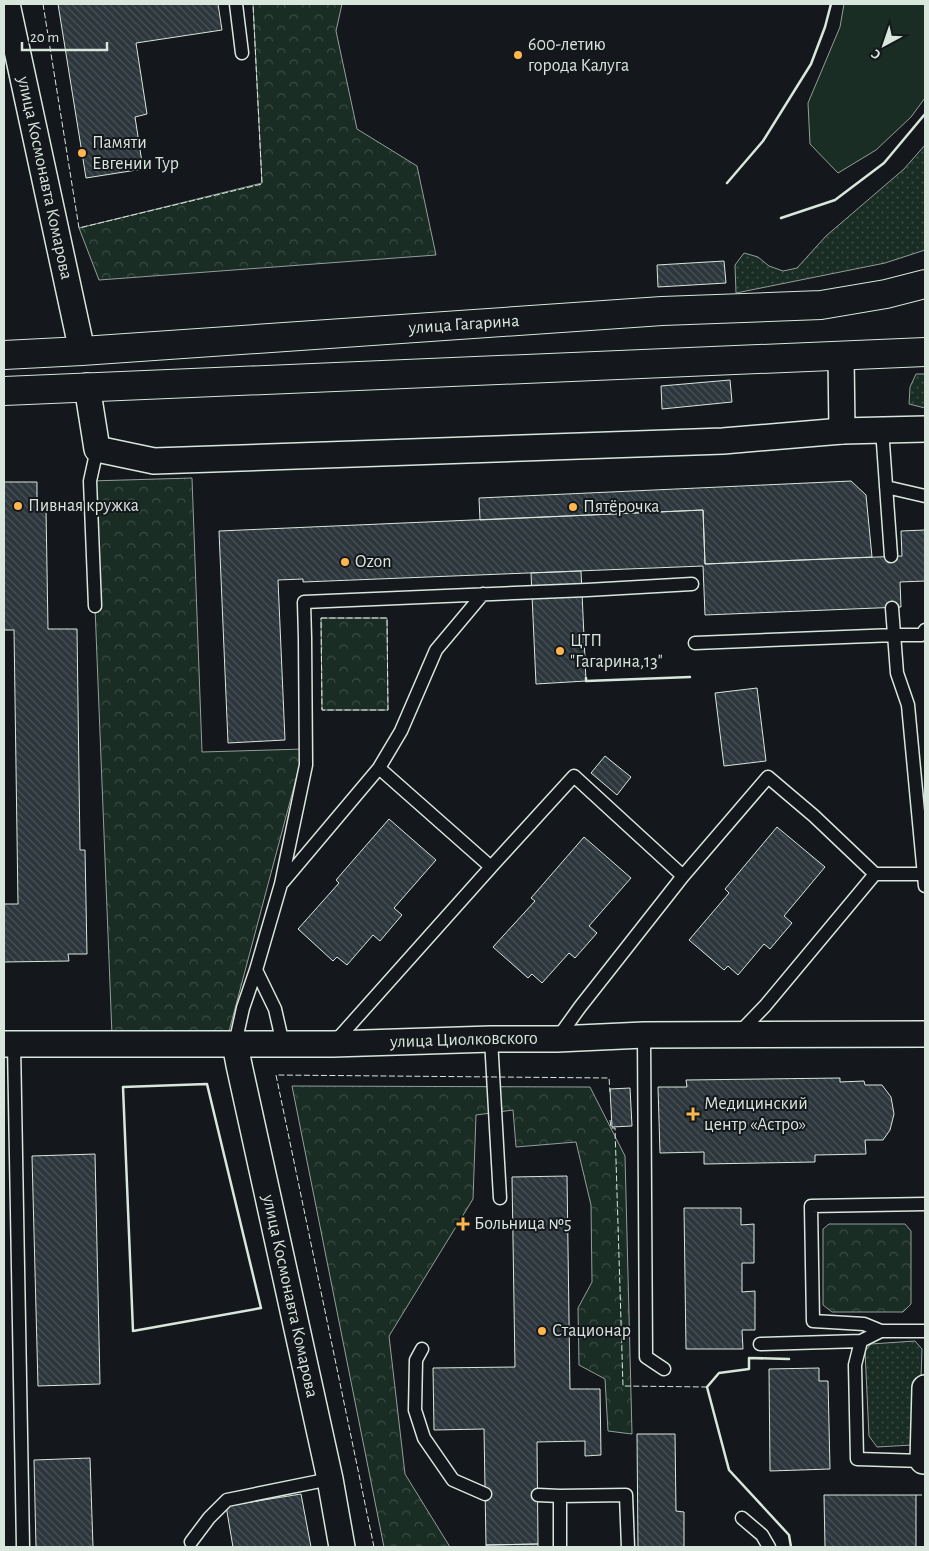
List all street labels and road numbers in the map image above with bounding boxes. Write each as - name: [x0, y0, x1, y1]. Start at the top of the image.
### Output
- street label: улица Космонавта Комарова: [14, 74, 75, 281]
- street label: улица Гагарина: [407, 312, 520, 338]
- street label: улица Циолковского: [389, 1030, 538, 1051]
- street label: улица Космонавта Комарова: [259, 1192, 321, 1399]

